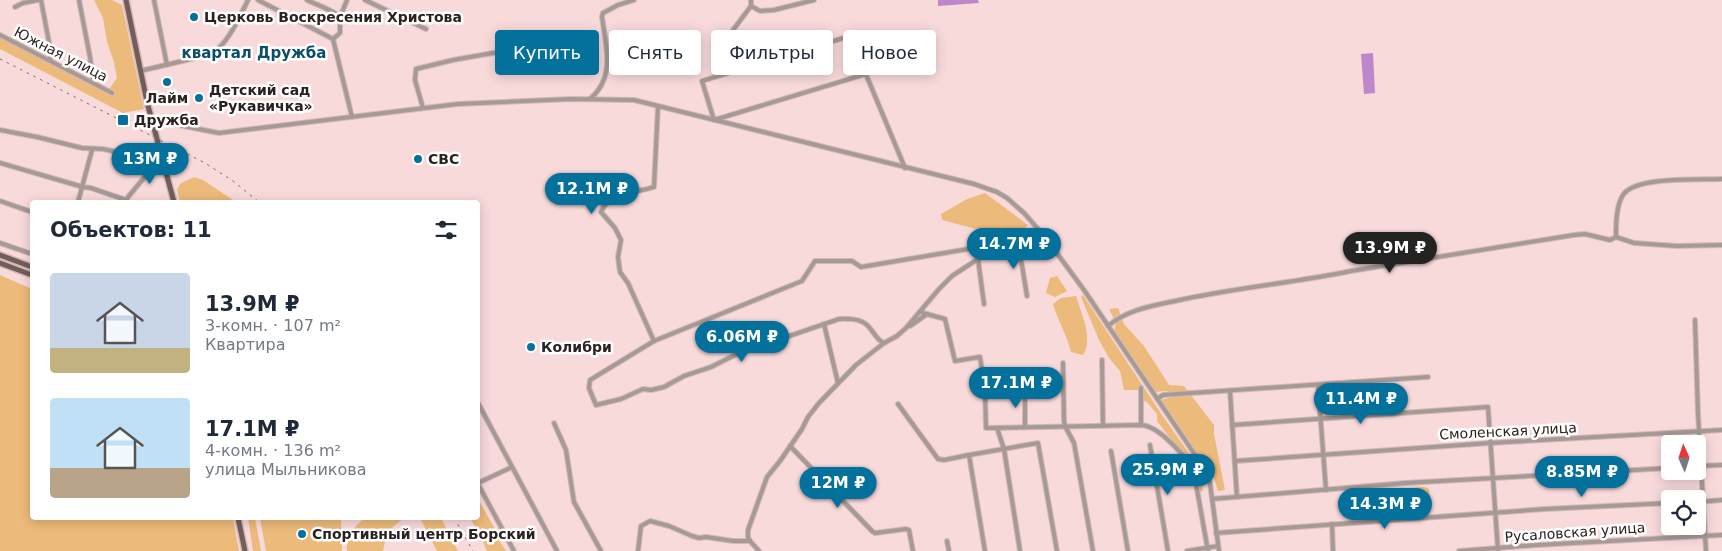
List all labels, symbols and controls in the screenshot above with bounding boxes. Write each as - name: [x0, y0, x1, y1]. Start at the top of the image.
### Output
- place label: Церковь Воскресения Христова: [204, 9, 462, 25]
- marker: Церковь Воскресения Христова: [188, 11, 200, 23]
- street label: Южная улица: [12, 24, 110, 84]
- chip: Купить: [495, 30, 599, 75]
- chip: Снять: [609, 30, 701, 75]
- chip: Фильтры: [711, 30, 833, 75]
- chip: Новое: [843, 30, 936, 75]
- district label: квартал Дружба: [182, 44, 326, 62]
- marker: Лайм: [161, 76, 173, 88]
- place label: Детский сад «Рукавичка»: [209, 82, 313, 114]
- place label: Лайм: [146, 90, 188, 106]
- marker: Детский сад «Рукавичка»: [193, 92, 205, 104]
- place label: Дружба: [134, 112, 199, 128]
- marker: Дружба: [116, 113, 130, 127]
- pin: 13M ₽: [115, 142, 185, 185]
- text: 13M ₽: [123, 149, 177, 168]
- place label: СВС: [428, 151, 459, 167]
- marker: СВС: [412, 153, 424, 165]
- pin: 12.1M ₽: [546, 172, 638, 215]
- text: 12.1M ₽: [556, 179, 628, 198]
- icon: filters: [432, 216, 460, 244]
- text: Объектов: 11: [50, 218, 212, 242]
- pin: 14.7M ₽: [968, 228, 1060, 270]
- pin: 13.9M ₽: [1344, 232, 1436, 274]
- text: 14.7M ₽: [978, 234, 1050, 253]
- text: 13.9M ₽: [1354, 238, 1426, 257]
- text: 13.9M ₽: [205, 292, 300, 316]
- icon: home: [90, 293, 150, 353]
- text: 3-комн. · 107 m²: [205, 316, 341, 335]
- pin: 6.06M ₽: [696, 320, 788, 363]
- text: 6.06M ₽: [706, 327, 778, 346]
- text: Квартира: [205, 335, 285, 354]
- place label: Колибри: [541, 339, 612, 355]
- marker: Колибри: [525, 341, 537, 353]
- pin: 17.1M ₽: [970, 366, 1062, 409]
- text: 17.1M ₽: [980, 373, 1052, 392]
- pin: 11.4M ₽: [1315, 382, 1407, 425]
- text: 11.4M ₽: [1325, 389, 1397, 408]
- text: 17.1M ₽: [205, 417, 300, 441]
- icon: home: [90, 418, 150, 478]
- street label: Смоленская улица: [1439, 419, 1577, 443]
- north arrow: [1661, 435, 1706, 480]
- map controls: [1661, 435, 1706, 535]
- text: 4-комн. · 136 m²: [205, 441, 341, 460]
- pin: 25.9M ₽: [1122, 454, 1214, 496]
- pin: 8.85M ₽: [1536, 456, 1628, 498]
- text: улица Мыльникова: [205, 460, 367, 479]
- text: 25.9M ₽: [1132, 460, 1204, 479]
- text: 8.85M ₽: [1546, 462, 1618, 481]
- pin: 12M ₽: [803, 466, 873, 509]
- text: 12M ₽: [811, 473, 865, 492]
- pin: 14.3M ₽: [1339, 488, 1431, 530]
- button: locate: [1661, 490, 1706, 535]
- text: 14.3M ₽: [1349, 494, 1421, 513]
- street label: Русаловская улица: [1504, 519, 1646, 545]
- place label: Спортивный центр Борский: [312, 526, 536, 542]
- marker: Спортивный центр Борский: [296, 528, 308, 540]

